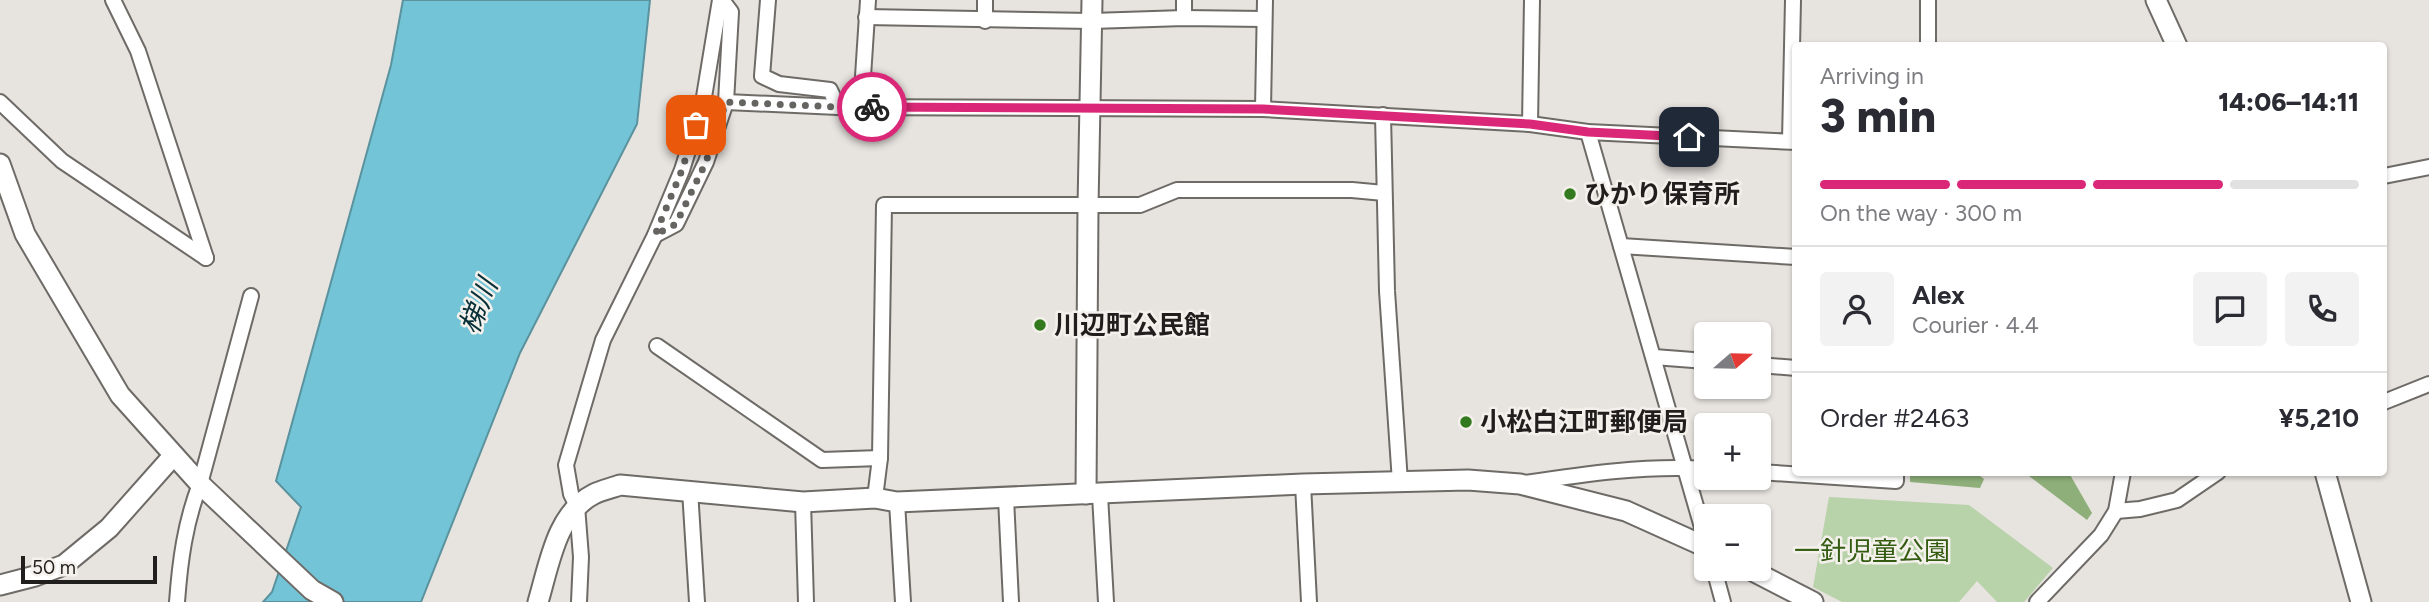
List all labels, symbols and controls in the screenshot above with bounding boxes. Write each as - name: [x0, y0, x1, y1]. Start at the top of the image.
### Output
- text: Arriving in: [1820, 62, 1924, 90]
- courier: [837, 72, 907, 142]
- text: 14:06–14:11: [2218, 86, 2359, 118]
- icon: bike: [853, 88, 891, 126]
- text: 3 min: [1820, 88, 1936, 144]
- pin: [666, 95, 726, 155]
- icon: bag: [677, 106, 715, 144]
- pin: [1659, 107, 1719, 167]
- icon: home: [1670, 118, 1708, 156]
- place label: ひかり保育所: [1584, 178, 1740, 210]
- marker: ひかり保育所: [1562, 186, 1578, 202]
- text: On the way · 300 m: [1820, 199, 2022, 227]
- water label: 梯川: [452, 271, 505, 338]
- button: person: [1820, 272, 1894, 346]
- button: chat: [2193, 272, 2267, 346]
- button: phone: [2285, 272, 2359, 346]
- text: Alex: [1912, 279, 1965, 311]
- place label: 川辺町公民館: [1054, 309, 1210, 341]
- text: Courier · 4.4: [1912, 311, 2039, 339]
- marker: 川辺町公民館: [1032, 317, 1048, 333]
- north arrow: [1694, 322, 1771, 399]
- map controls: [1694, 322, 1771, 581]
- text: Order #2463: [1820, 402, 1970, 434]
- text: ¥5,210: [2279, 402, 2359, 434]
- place label: 小松白江町郵便局: [1480, 406, 1688, 438]
- button: +: [1694, 413, 1771, 490]
- marker: 小松白江町郵便局: [1458, 414, 1474, 430]
- button: −: [1694, 504, 1771, 581]
- park label: 一針児童公園: [1794, 535, 1950, 567]
- scale bar: [21, 553, 158, 585]
- text: 50 m: [32, 556, 76, 579]

